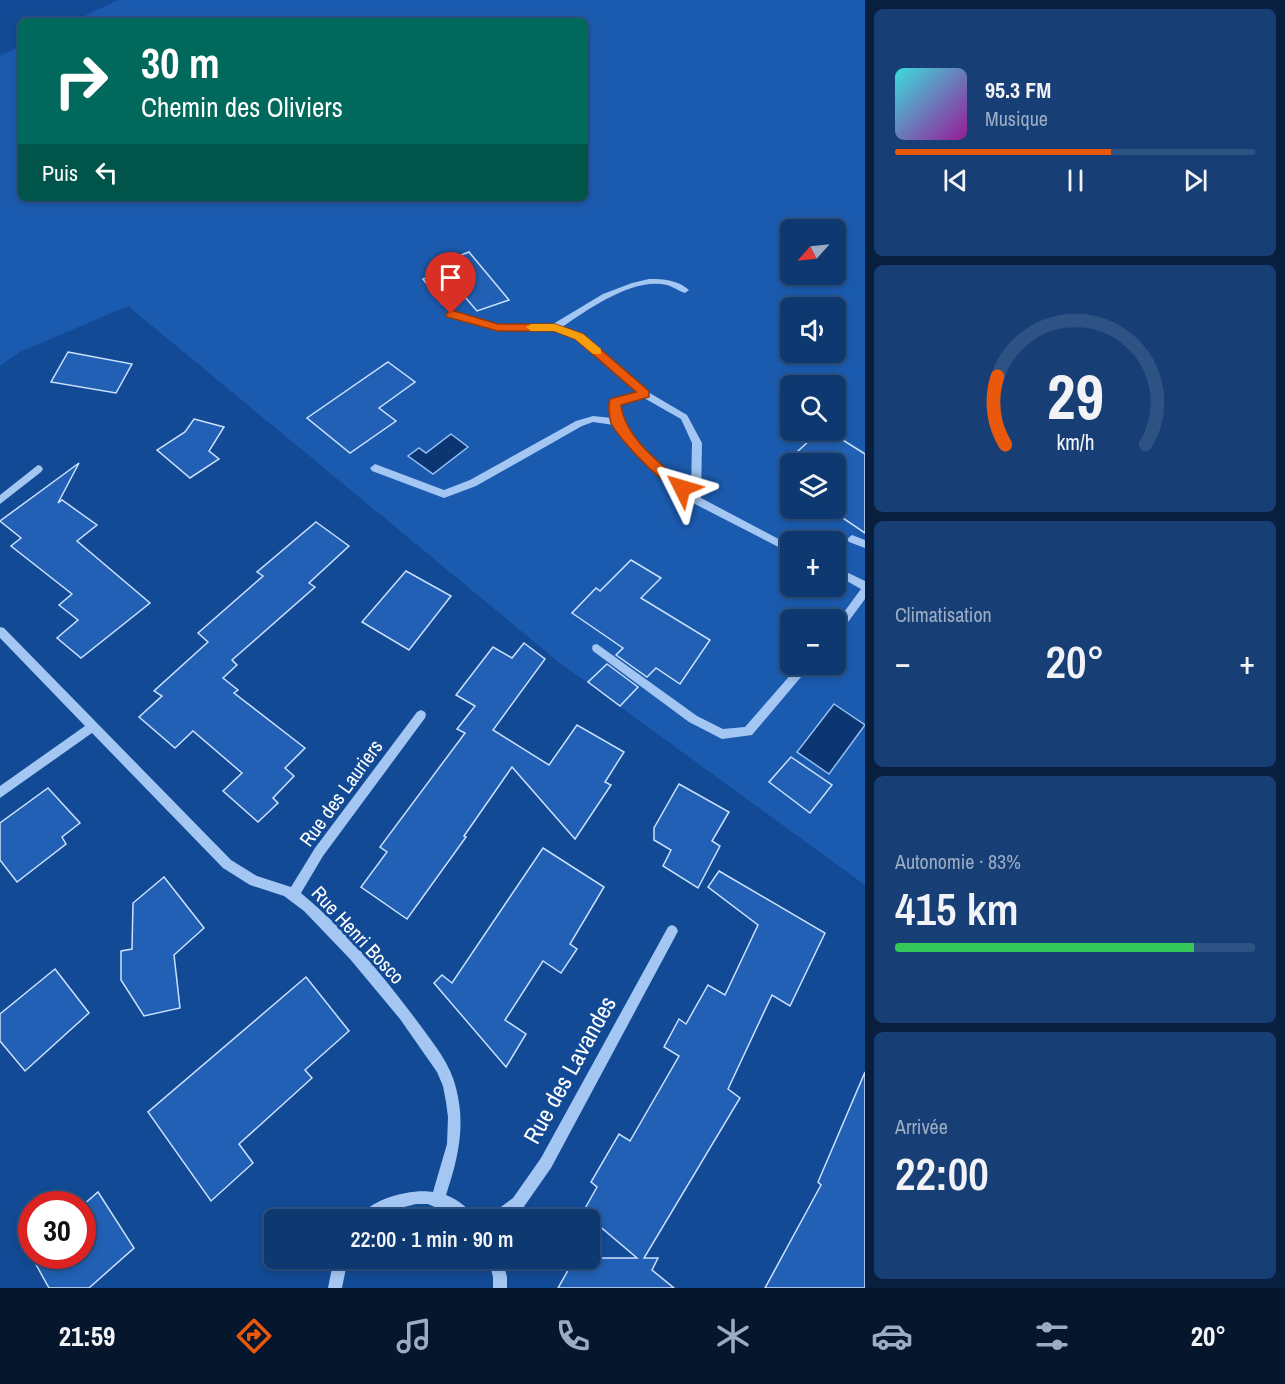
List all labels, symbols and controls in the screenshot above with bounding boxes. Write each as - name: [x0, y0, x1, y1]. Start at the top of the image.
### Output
- text: 30 m: [141, 35, 220, 91]
- icon: right: [42, 42, 120, 120]
- text: 95.3 FM: [985, 75, 1051, 105]
- text: Chemin des Oliviers: [141, 89, 343, 125]
- text: Musique: [985, 105, 1048, 132]
- icon: left: [90, 156, 123, 189]
- text: Puis: [42, 158, 78, 188]
- icon: previous: [939, 164, 972, 197]
- icon: pause: [1059, 164, 1092, 197]
- icon: next: [1179, 164, 1212, 197]
- north arrow: [780, 219, 846, 285]
- map controls: [780, 219, 846, 675]
- pin: [425, 252, 476, 314]
- icon: arrive: [434, 261, 467, 294]
- button: sound: [780, 297, 846, 363]
- text: 29: [1047, 354, 1103, 438]
- button: search: [780, 375, 846, 441]
- text: km/h: [1056, 429, 1094, 458]
- button: layers: [780, 453, 846, 519]
- position arrow: [650, 456, 714, 520]
- button: +: [780, 531, 846, 597]
- text: Climatisation: [895, 601, 992, 628]
- button: −: [780, 609, 846, 675]
- text: 20°: [1045, 631, 1105, 692]
- text: −: [895, 640, 911, 684]
- text: +: [1239, 640, 1255, 684]
- street label: Rue des Lauriers: [293, 734, 388, 852]
- text: Autonomie · 83%: [895, 848, 1021, 875]
- text: 415 km: [895, 878, 1019, 939]
- street label: Rue Henri Bosco: [306, 880, 411, 990]
- street label: Rue des Lavandes: [515, 990, 623, 1149]
- text: Arrivée: [895, 1113, 948, 1140]
- text: 22:00: [895, 1143, 989, 1204]
- speed limit sign: 30: [18, 1191, 96, 1269]
- text: 22:00 · 1 min · 90 m: [350, 1224, 514, 1254]
- icon: directions: [233, 1315, 275, 1357]
- icon: music: [393, 1315, 435, 1357]
- icon: phone: [552, 1315, 594, 1357]
- icon: climate: [712, 1315, 754, 1357]
- icon: car: [871, 1315, 913, 1357]
- icon: filters: [1031, 1315, 1073, 1357]
- text: 21:59: [59, 1318, 115, 1354]
- text: 20°: [1191, 1318, 1226, 1354]

